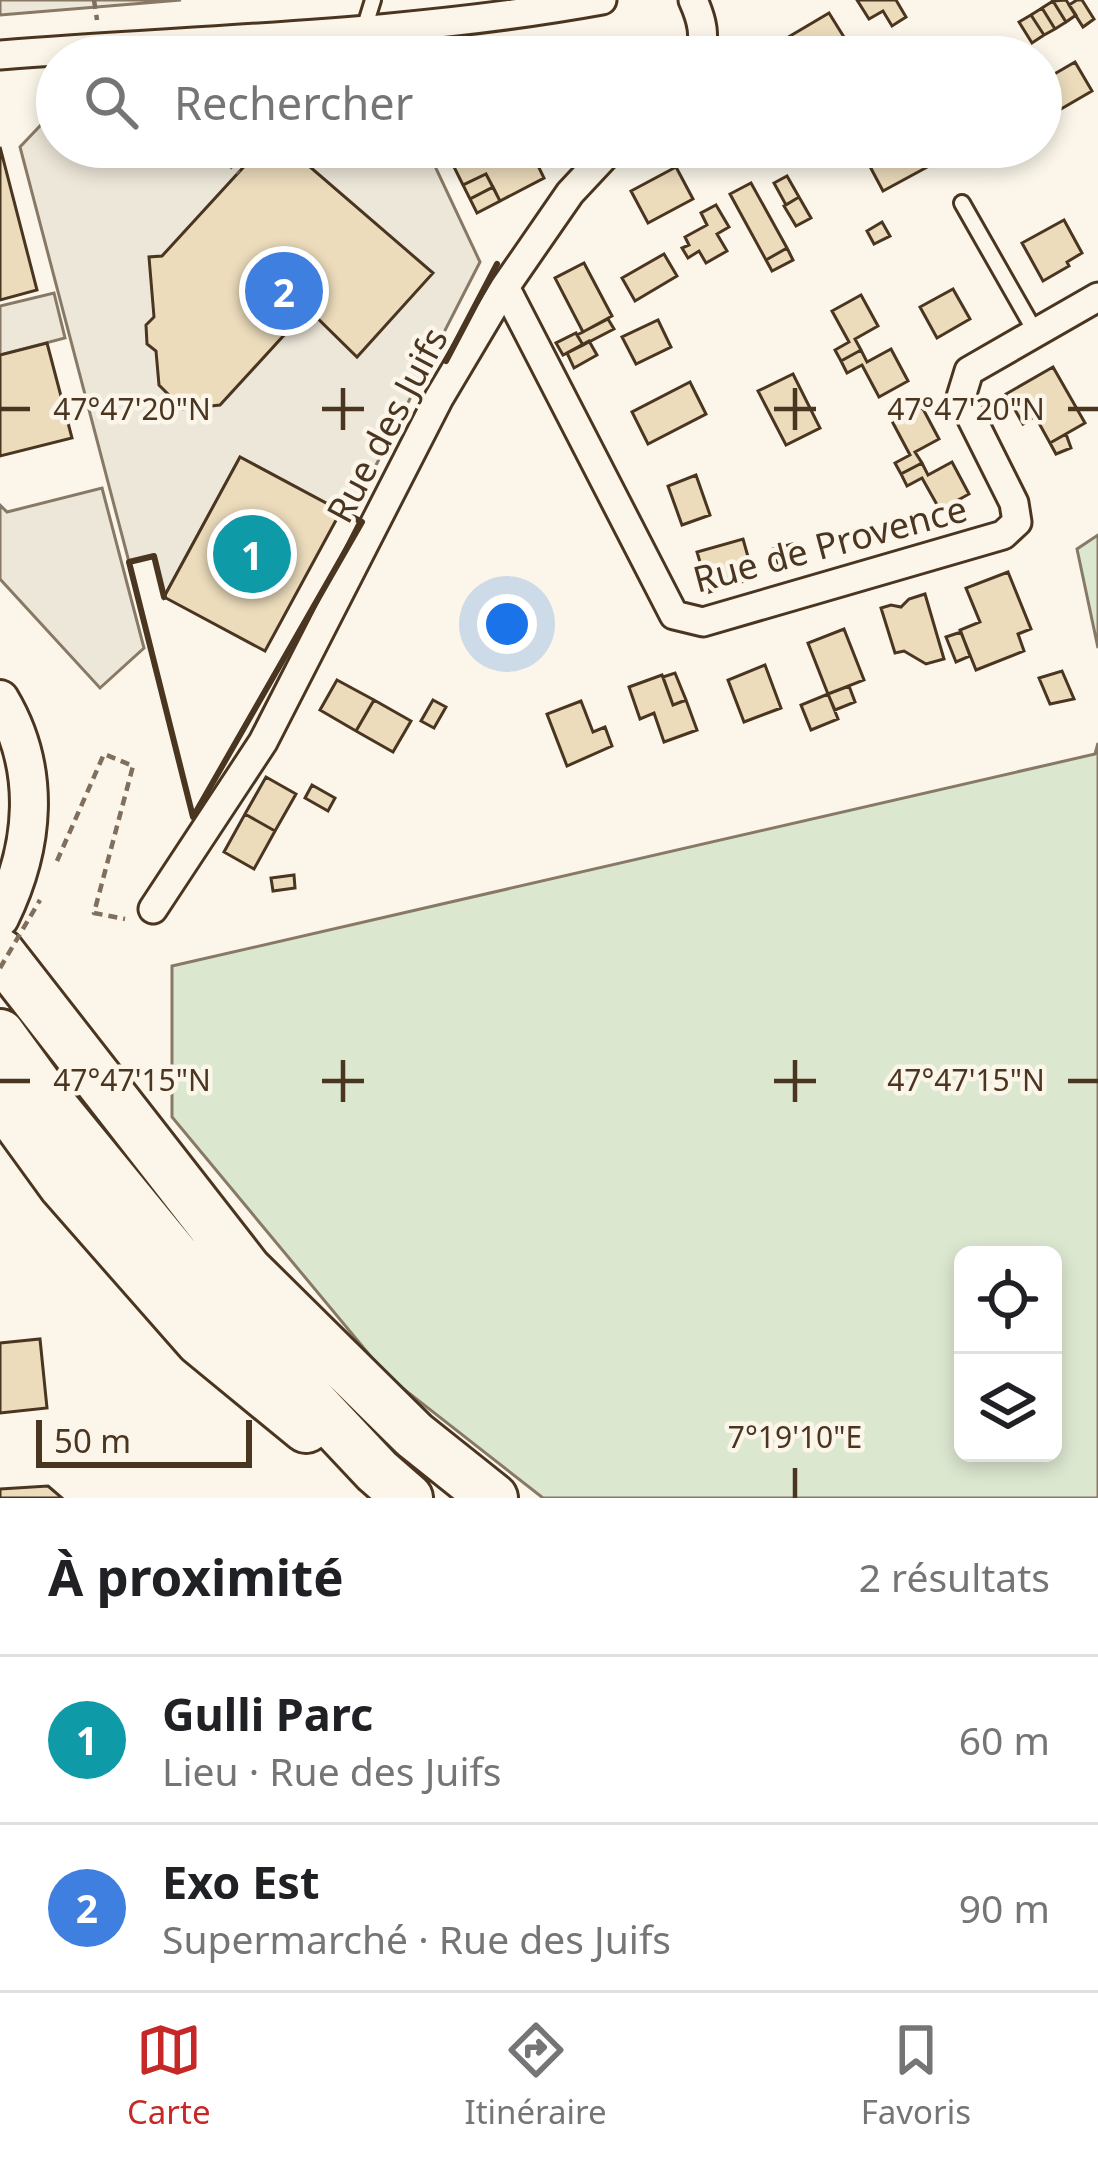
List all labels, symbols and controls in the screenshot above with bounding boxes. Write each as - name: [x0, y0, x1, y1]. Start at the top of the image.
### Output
- search box: [36, 36, 1062, 168]
- icon: search: [78, 69, 144, 135]
- text: Rechercher: [174, 72, 413, 133]
- pin: 2: [245, 246, 323, 336]
- street label: Rue des Juifs: [315, 319, 459, 531]
- text: 47°47'20"N: [53, 388, 211, 429]
- text: 47°47'20"N: [887, 388, 1045, 429]
- street label: Rue de Provence: [688, 483, 972, 604]
- pin: 1: [213, 509, 291, 599]
- your location: [477, 594, 537, 654]
- text: 47°47'15"N: [53, 1059, 211, 1100]
- text: 47°47'15"N: [887, 1059, 1045, 1100]
- map controls: [954, 1246, 1062, 1462]
- button: locate: [954, 1246, 1062, 1354]
- button: layers: [954, 1354, 1062, 1462]
- scale bar: [36, 1414, 252, 1467]
- text: 7°19'10"E: [728, 1416, 862, 1457]
- text: 50 m: [54, 1418, 131, 1463]
- text: À proximité: [48, 1541, 344, 1611]
- text: 2 résultats: [859, 1550, 1050, 1603]
- text: Gulli Parc: [162, 1683, 373, 1744]
- text: 1: [76, 1713, 98, 1766]
- text: 60 m: [959, 1713, 1050, 1766]
- text: Lieu · Rue des Juifs: [162, 1744, 502, 1797]
- text: Exo Est: [162, 1851, 319, 1912]
- text: 2: [76, 1881, 98, 1934]
- text: 90 m: [959, 1881, 1050, 1934]
- text: Supermarché · Rue des Juifs: [162, 1912, 671, 1965]
- tab: Carte: [127, 2017, 211, 2134]
- tab: Itinéraire: [464, 2017, 607, 2134]
- tab: Favoris: [861, 2017, 971, 2134]

